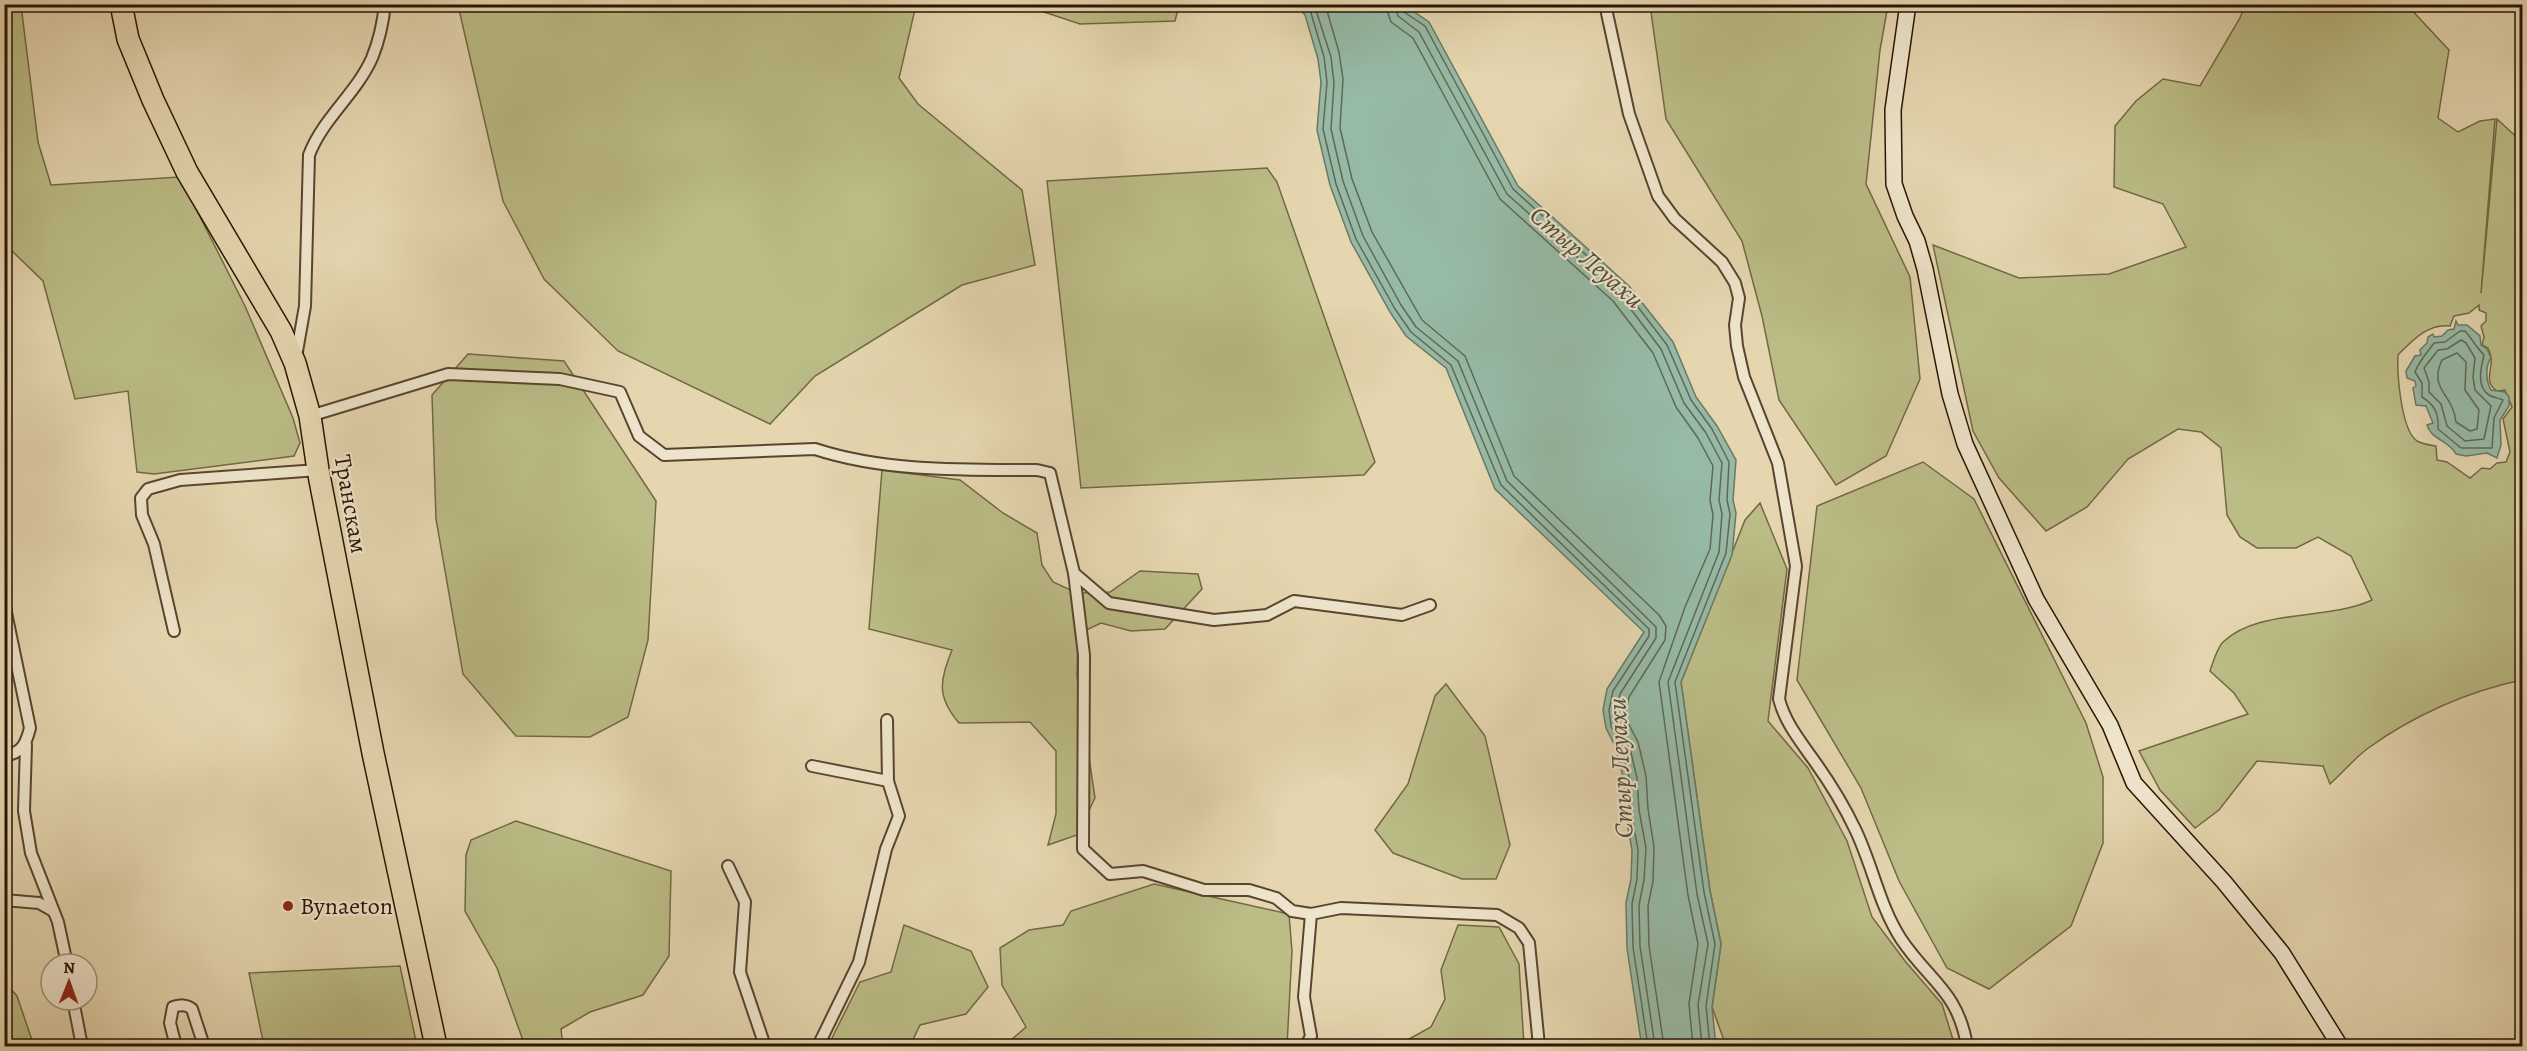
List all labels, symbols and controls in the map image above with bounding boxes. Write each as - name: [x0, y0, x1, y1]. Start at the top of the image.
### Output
- water label: Стыр Леуахи: [1522, 198, 1651, 317]
- street label: Транскам: [327, 452, 375, 556]
- water label: Стыр Леуахи: [1599, 697, 1642, 839]
- place label: Bynaeton: [300, 890, 393, 922]
- marker: Bynaeton: [281, 899, 295, 913]
- north arrow: [39, 952, 99, 1012]
- text: N: [63, 957, 76, 979]

